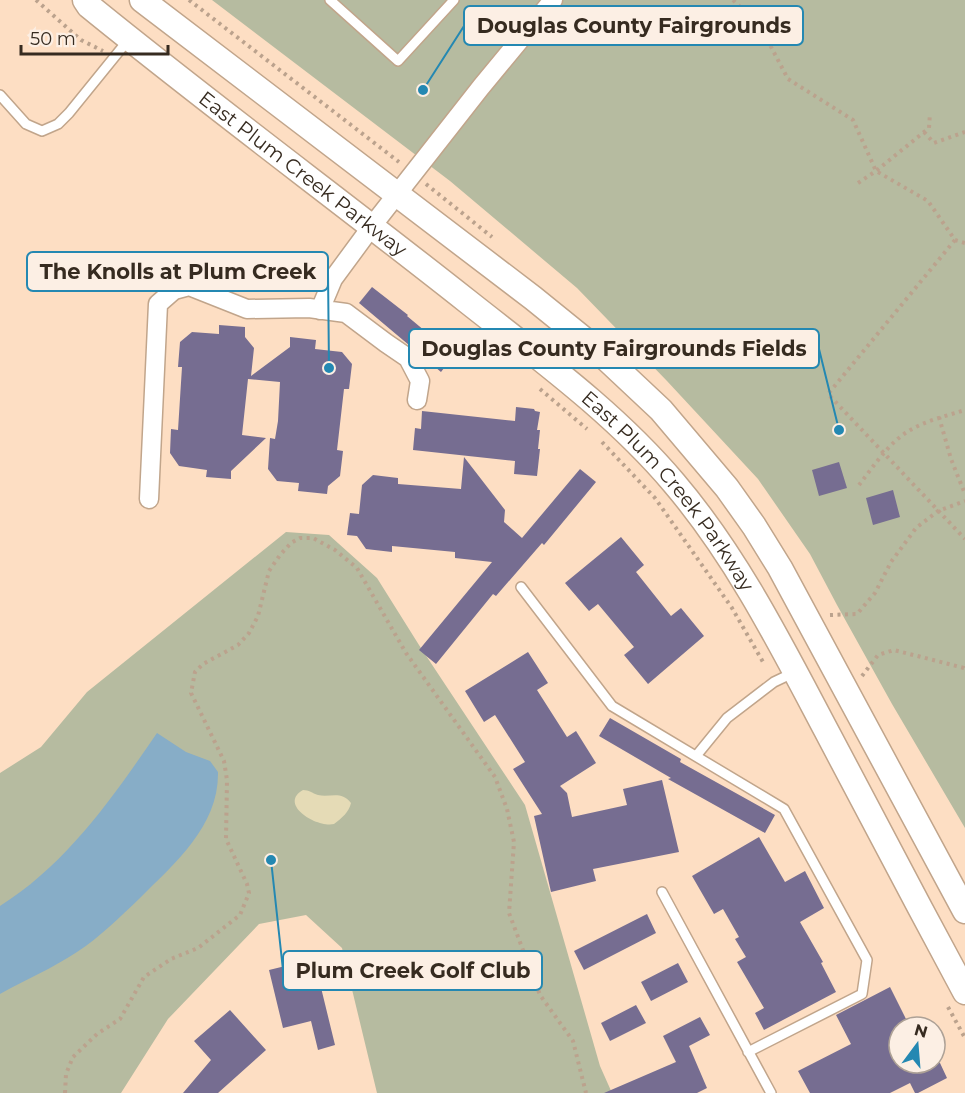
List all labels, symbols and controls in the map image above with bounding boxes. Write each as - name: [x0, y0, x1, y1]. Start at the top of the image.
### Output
- callout: Douglas County Fairgrounds: [464, 6, 803, 45]
- text: Douglas County Fairgrounds: [477, 13, 791, 38]
- scale bar: [21, 18, 168, 56]
- text: 50 m: [30, 28, 76, 50]
- street label: East Plum Creek Parkway: [194, 86, 412, 261]
- callout: The Knolls at Plum Creek: [27, 252, 328, 291]
- text: The Knolls at Plum Creek: [40, 259, 317, 284]
- callout: Douglas County Fairgrounds Fields: [409, 329, 819, 368]
- text: Douglas County Fairgrounds Fields: [421, 336, 807, 361]
- street label: East Plum Creek Parkway: [577, 386, 759, 596]
- callout: Plum Creek Golf Club: [283, 951, 542, 990]
- text: Plum Creek Golf Club: [295, 958, 531, 983]
- north arrow: [887, 1015, 947, 1075]
- text: N: [912, 1020, 930, 1042]

